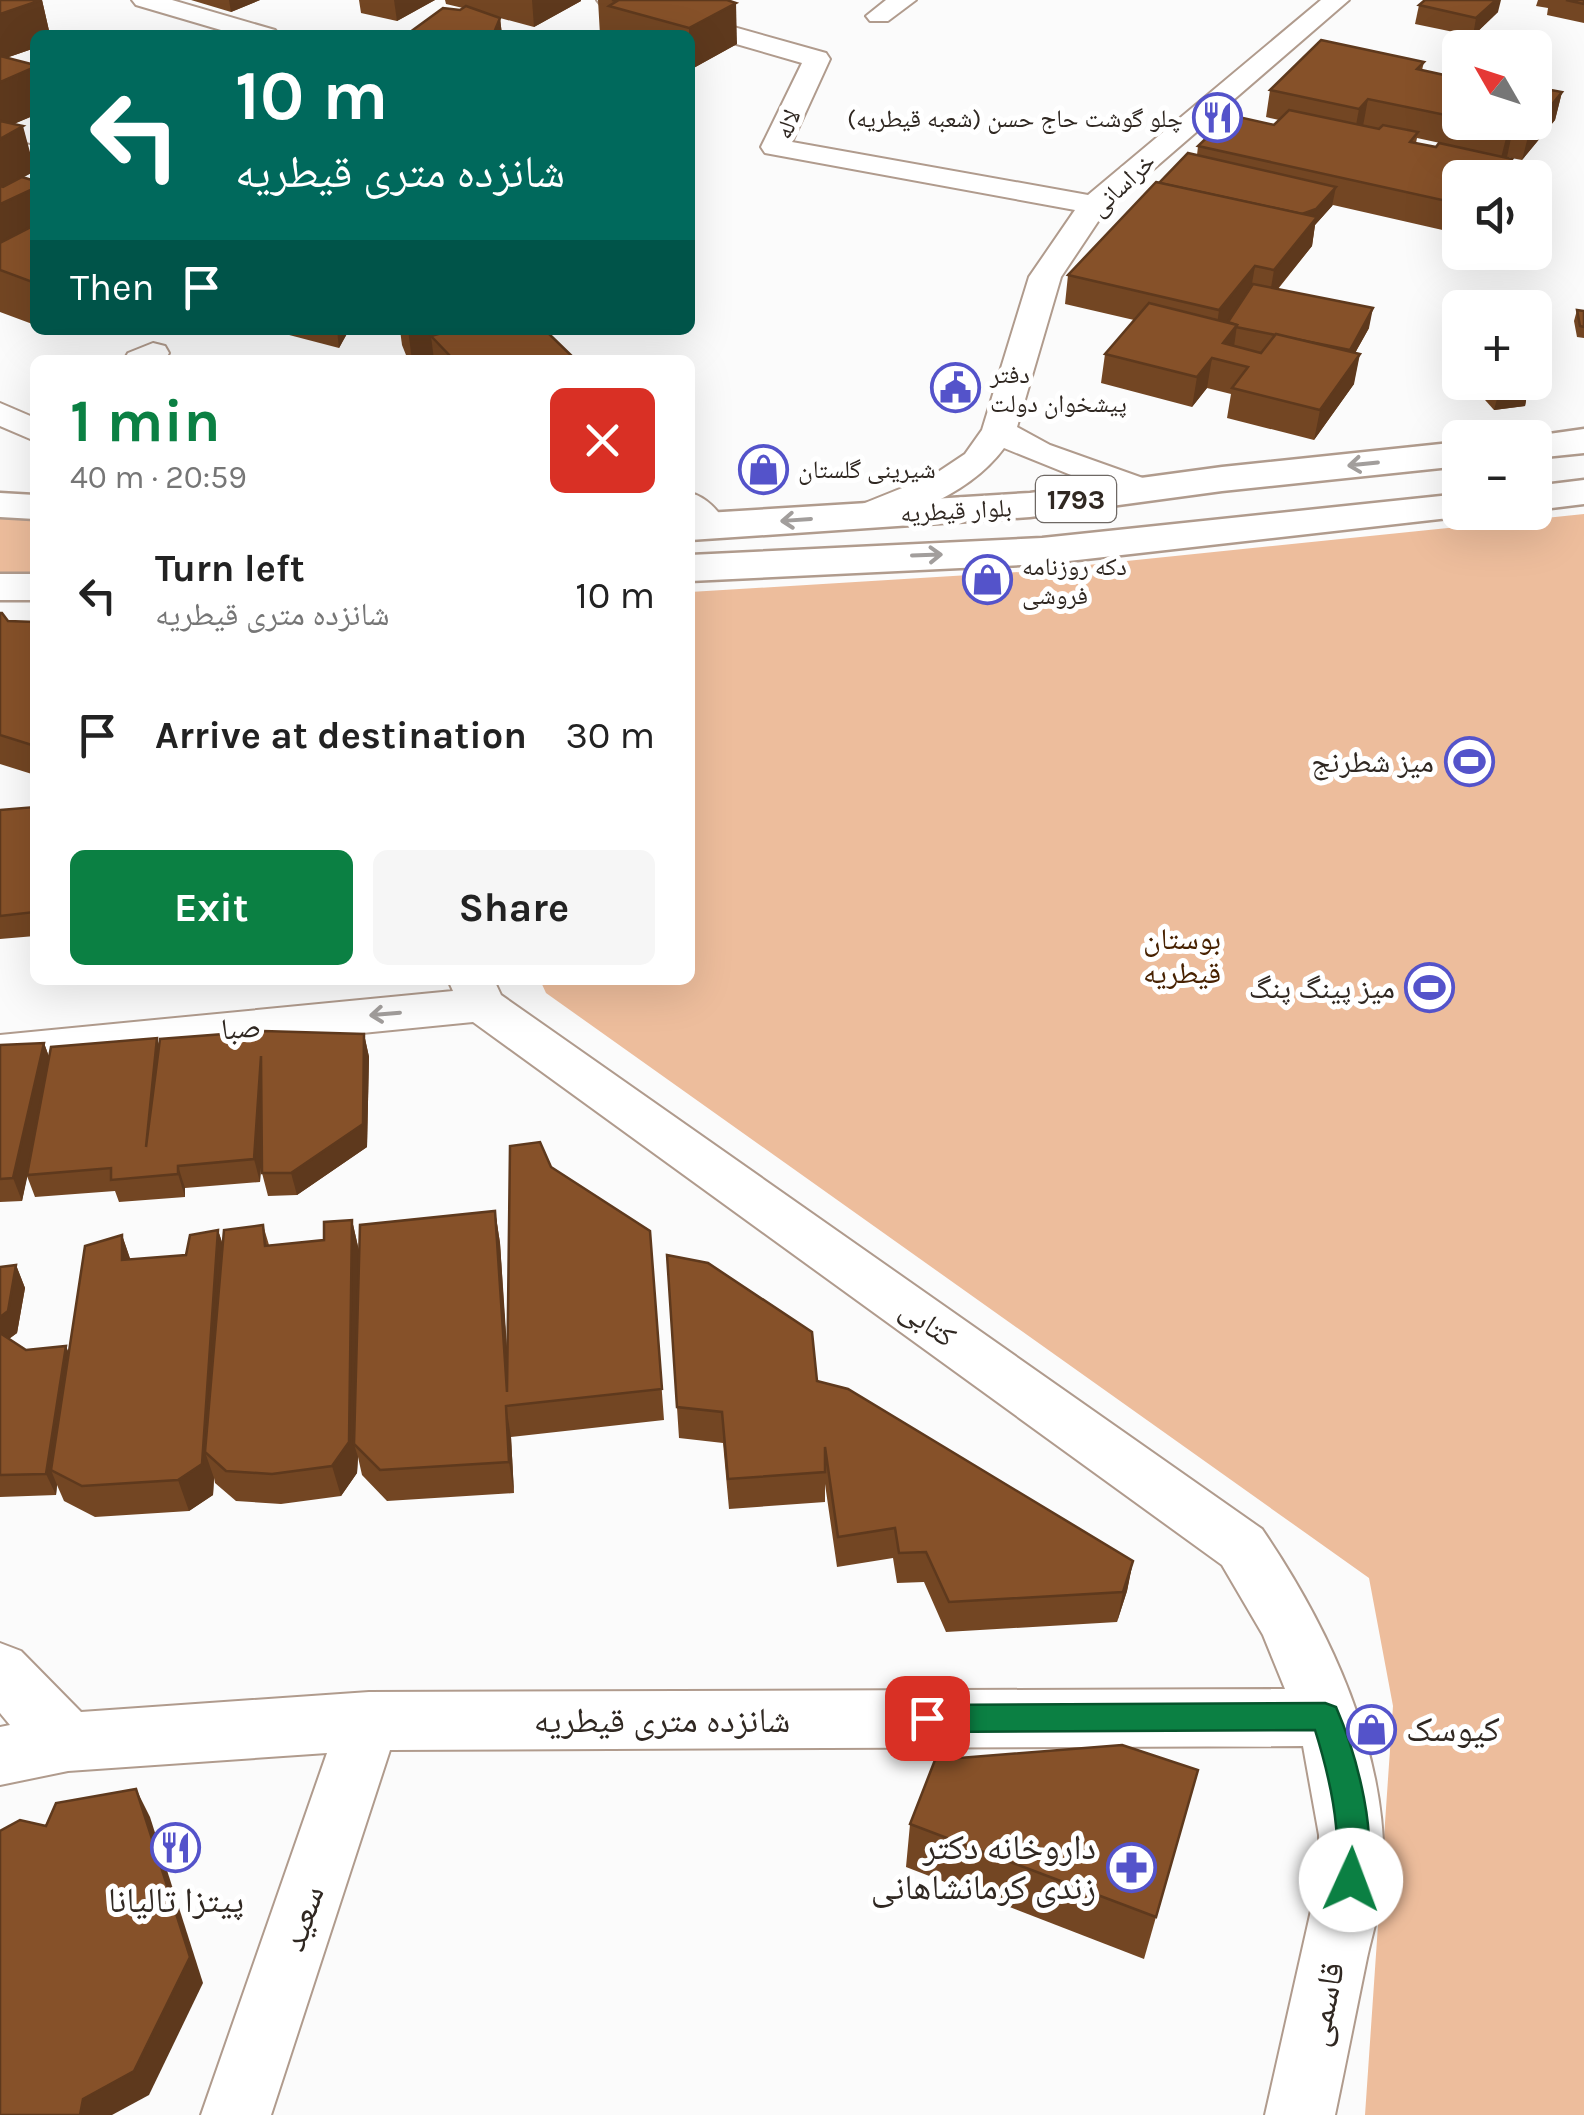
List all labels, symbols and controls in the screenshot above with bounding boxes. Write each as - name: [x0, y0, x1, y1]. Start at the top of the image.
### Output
- north arrow: [1442, 30, 1552, 140]
- map controls: [1442, 30, 1552, 530]
- text: 10 m: [235, 55, 388, 137]
- icon: left: [70, 70, 200, 200]
- restaurant icon: چلو گوشت حاج حسن (شعبه قیطریه): [1192, 92, 1244, 144]
- place label: چلو گوشت حاج حسن (شعبه قیطریه): [847, 104, 1183, 134]
- street label: لاله: [768, 105, 806, 143]
- text: شانزده متری قیطریه: [235, 146, 565, 198]
- street label: خراسانی: [1084, 147, 1162, 223]
- button: sound: [1442, 160, 1552, 270]
- icon: arrive: [174, 260, 229, 315]
- text: Then: [70, 265, 154, 310]
- button: +: [1442, 290, 1552, 400]
- place label: دفتر پیشخوان دولت: [989, 360, 1127, 419]
- public building icon: دفتر پیشخوان دولت: [929, 362, 981, 414]
- text: 1 min: [70, 386, 221, 456]
- button: close: [550, 388, 655, 493]
- button: −: [1442, 420, 1552, 530]
- shop icon: شیرینی گلستان: [737, 443, 789, 495]
- place label: شیرینی گلستان: [798, 455, 936, 485]
- one-way arrow: [1347, 455, 1380, 474]
- text: 40 m · 20:59: [70, 459, 247, 496]
- road number: 1793: [1036, 476, 1116, 522]
- street label: بلوار قیطریه: [900, 493, 1012, 528]
- one-way arrow: [781, 511, 813, 530]
- text: Turn left: [155, 546, 305, 591]
- one-way arrow: [911, 546, 943, 565]
- place label: دکه روزنامه فروشی: [1022, 552, 1127, 611]
- shop icon: دکه روزنامه فروشی: [961, 554, 1013, 606]
- icon: left: [70, 568, 125, 623]
- text: 10 m: [575, 573, 655, 618]
- text: شانزده متری قیطریه: [155, 596, 390, 633]
- icon: arrive: [70, 708, 125, 763]
- text: Arrive at destination: [155, 713, 527, 758]
- text: 30 m: [565, 713, 655, 758]
- sports icon: میز شطرنج: [1443, 736, 1495, 788]
- place label: میز شطرنج: [1311, 744, 1434, 781]
- button: Exit: [70, 850, 353, 965]
- button: Share: [373, 850, 655, 965]
- park label: بوستان قیطریه: [1143, 921, 1221, 991]
- sports icon: میز پینگ پنگ: [1404, 962, 1456, 1014]
- place label: میز پینگ پنگ: [1249, 970, 1395, 1006]
- one-way arrow: [369, 1005, 401, 1024]
- street label: صبا: [220, 1008, 262, 1048]
- street label: کتابی: [893, 1291, 963, 1355]
- pin: [885, 1676, 970, 1761]
- icon: arrive: [900, 1691, 955, 1746]
- street label: شانزده متری قیطریه: [534, 1700, 790, 1741]
- shop icon: کیوسک: [1345, 1703, 1397, 1755]
- place label: کیوسک: [1406, 1709, 1500, 1750]
- restaurant icon: پیتزا تالیانا: [150, 1822, 202, 1874]
- place label: داروخانه دکتر زندی کرمانشاهانی: [871, 1827, 1096, 1908]
- position arrow: [1299, 1828, 1403, 1932]
- pharmacy icon: داروخانه دکتر زندی کرمانشاهانی: [1105, 1841, 1157, 1893]
- place label: پیتزا تالیانا: [108, 1880, 244, 1921]
- street label: سعید: [272, 1880, 333, 1956]
- street label: قاسمی: [1296, 1958, 1353, 2050]

